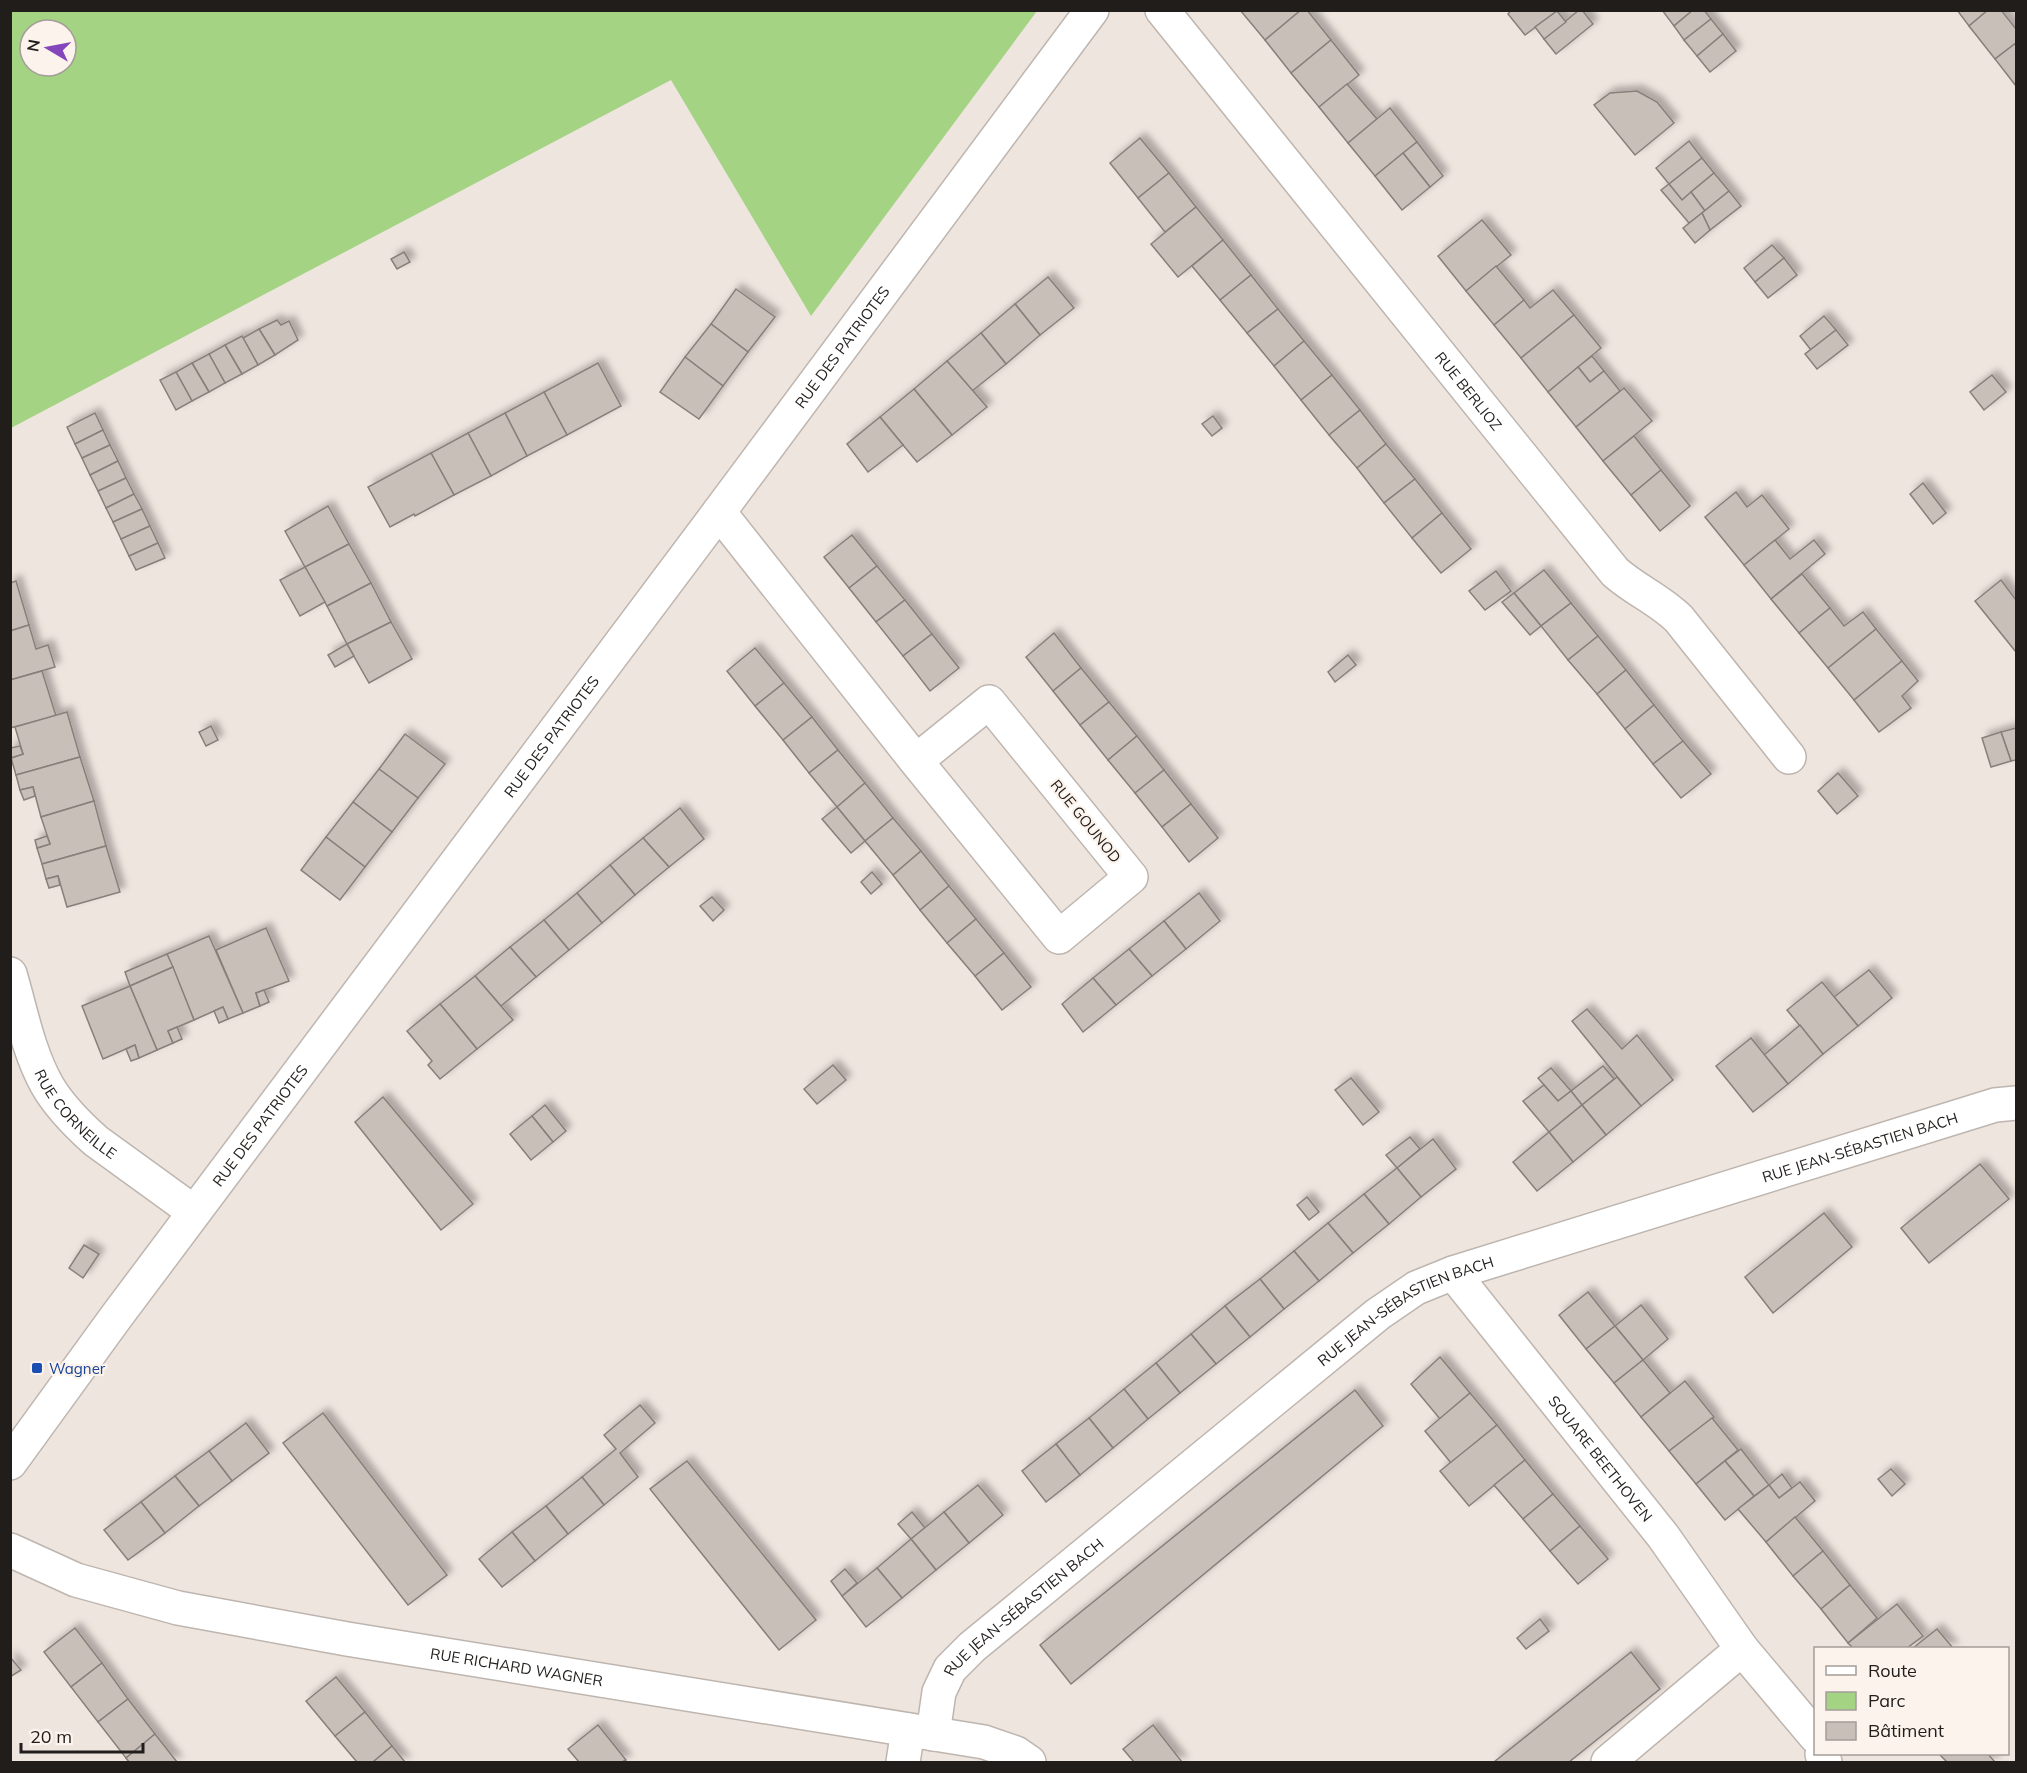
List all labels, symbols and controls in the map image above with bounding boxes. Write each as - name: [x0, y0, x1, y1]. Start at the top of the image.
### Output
- north arrow: [18, 18, 78, 78]
- text: N: [22, 38, 44, 53]
- street label: RUE DES PATRIOTES: [790, 282, 893, 412]
- street label: RUE BERLIOZ: [1431, 347, 1506, 434]
- street label: RUE DES PATRIOTES: [499, 672, 603, 801]
- street label: RUE GOUNOD: [1047, 776, 1125, 866]
- street label: RUE DES PATRIOTES: [208, 1061, 311, 1190]
- street label: RUE CORNEILLE: [31, 1066, 121, 1163]
- street label: RUE JEAN-SÉBASTIEN BACH: [1760, 1108, 1960, 1186]
- street label: RUE JEAN-SÉBASTIEN BACH: [1313, 1252, 1496, 1370]
- place label: Wagner: [49, 1359, 106, 1378]
- marker: Wagner: [30, 1361, 44, 1375]
- street label: SQUARE BEETHOVEN: [1545, 1391, 1657, 1525]
- street label: RUE JEAN-SÉBASTIEN BACH: [939, 1534, 1107, 1678]
- street label: RUE RICHARD WAGNER: [429, 1643, 605, 1690]
- legend: [1814, 1647, 2009, 1755]
- text: Route: [1868, 1659, 1917, 1682]
- text: Parc: [1868, 1689, 1906, 1712]
- scale bar: [21, 1716, 142, 1754]
- text: Bâtiment: [1868, 1719, 1944, 1742]
- text: 20 m: [30, 1725, 72, 1748]

